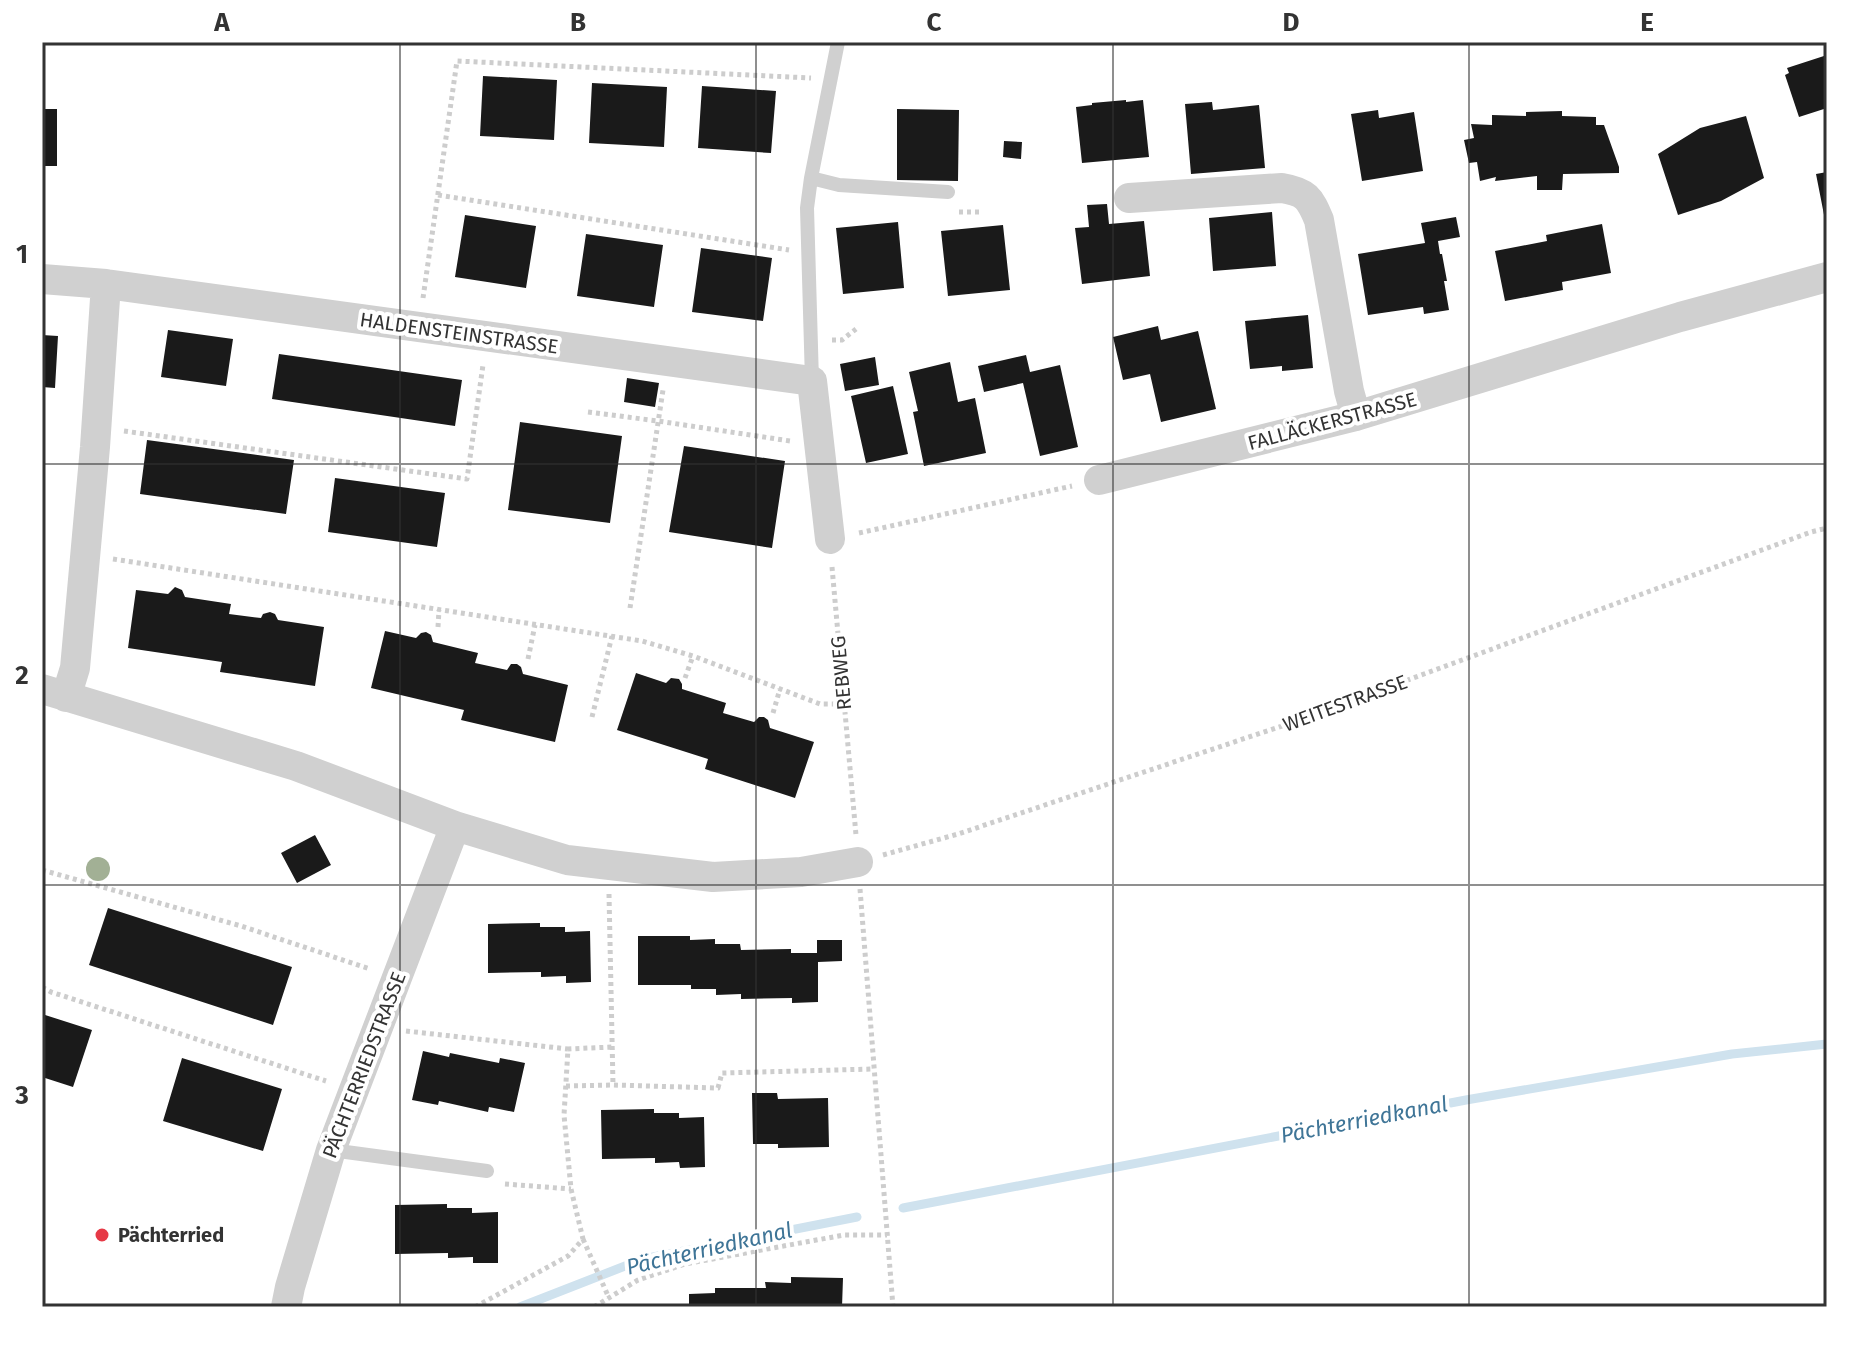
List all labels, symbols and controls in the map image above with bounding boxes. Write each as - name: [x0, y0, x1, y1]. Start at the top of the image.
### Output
- text: A: [213, 7, 230, 38]
- text: B: [570, 7, 586, 38]
- text: C: [927, 7, 942, 38]
- text: D: [1283, 7, 1300, 38]
- text: E: [1640, 7, 1654, 38]
- text: 1: [16, 239, 28, 270]
- street label: HALDENSTEINSTRASSE: [358, 307, 560, 359]
- street label: FALLÄCKERSTRASSE: [1245, 387, 1419, 455]
- street label: REBWEG: [826, 635, 856, 711]
- text: 2: [15, 660, 29, 691]
- street label: WEITESTRASSE: [1280, 669, 1410, 737]
- street label: PÄCHTERRIEDSTRASSE: [317, 968, 411, 1162]
- text: 3: [14, 1080, 29, 1111]
- water label: Pächterriedkanal: [1278, 1090, 1450, 1149]
- water label: Pächterriedkanal: [623, 1216, 795, 1281]
- place label: Pächterried: [118, 1223, 224, 1247]
- marker: Pächterried: [93, 1226, 111, 1244]

